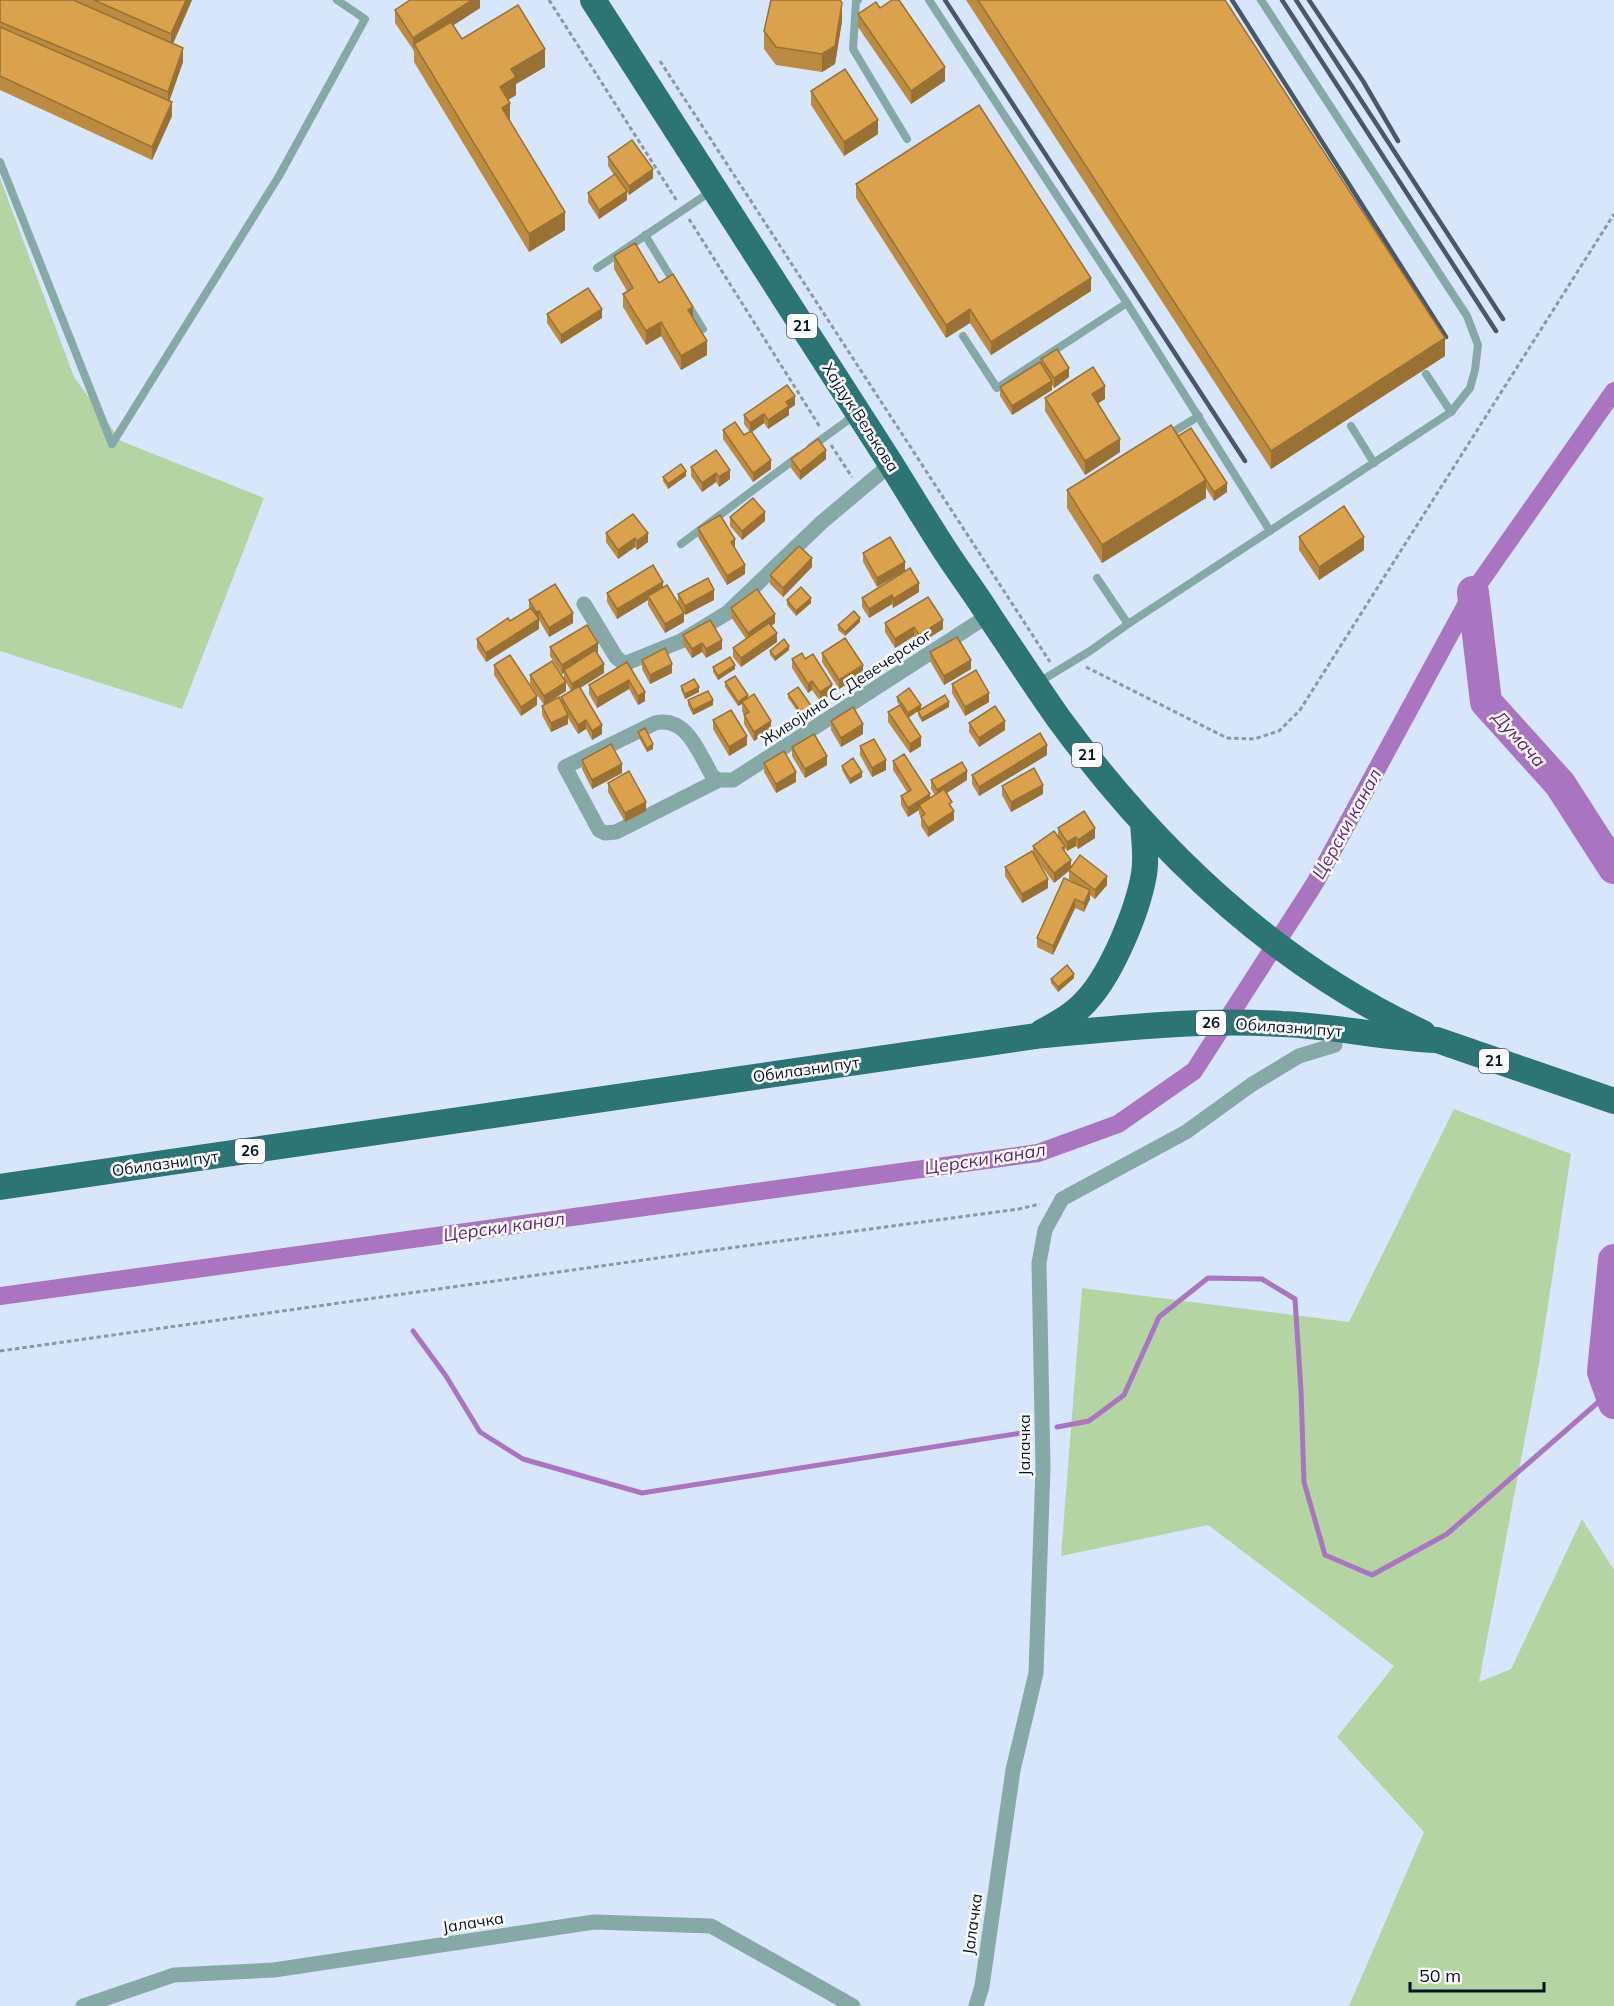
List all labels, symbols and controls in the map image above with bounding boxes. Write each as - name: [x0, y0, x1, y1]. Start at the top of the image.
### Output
- road number: 21: [787, 314, 817, 338]
- street label: Хајдук Вељкова: [818, 359, 904, 475]
- street label: Живојина С. Девечерског: [757, 624, 935, 750]
- water label: Думача: [1487, 705, 1551, 772]
- road number: 21: [1072, 743, 1102, 767]
- water label: Церски канал: [1307, 765, 1386, 883]
- road number: 26: [1196, 1011, 1226, 1035]
- street label: Обилазни пут: [1235, 1013, 1344, 1041]
- road number: 21: [1479, 1049, 1509, 1073]
- street label: Обилазни пут: [752, 1052, 861, 1086]
- water label: Церски канал: [923, 1138, 1047, 1179]
- road number: 26: [235, 1139, 265, 1163]
- street label: Обилазни пут: [111, 1146, 220, 1180]
- water label: Церски канал: [442, 1207, 566, 1246]
- street label: Јалачка: [1014, 1414, 1034, 1476]
- street label: Јалачка: [958, 1892, 986, 1956]
- street label: Јалачка: [441, 1907, 505, 1937]
- scale bar: [1410, 1955, 1544, 1993]
- text: 50 m: [1419, 1964, 1461, 1987]

